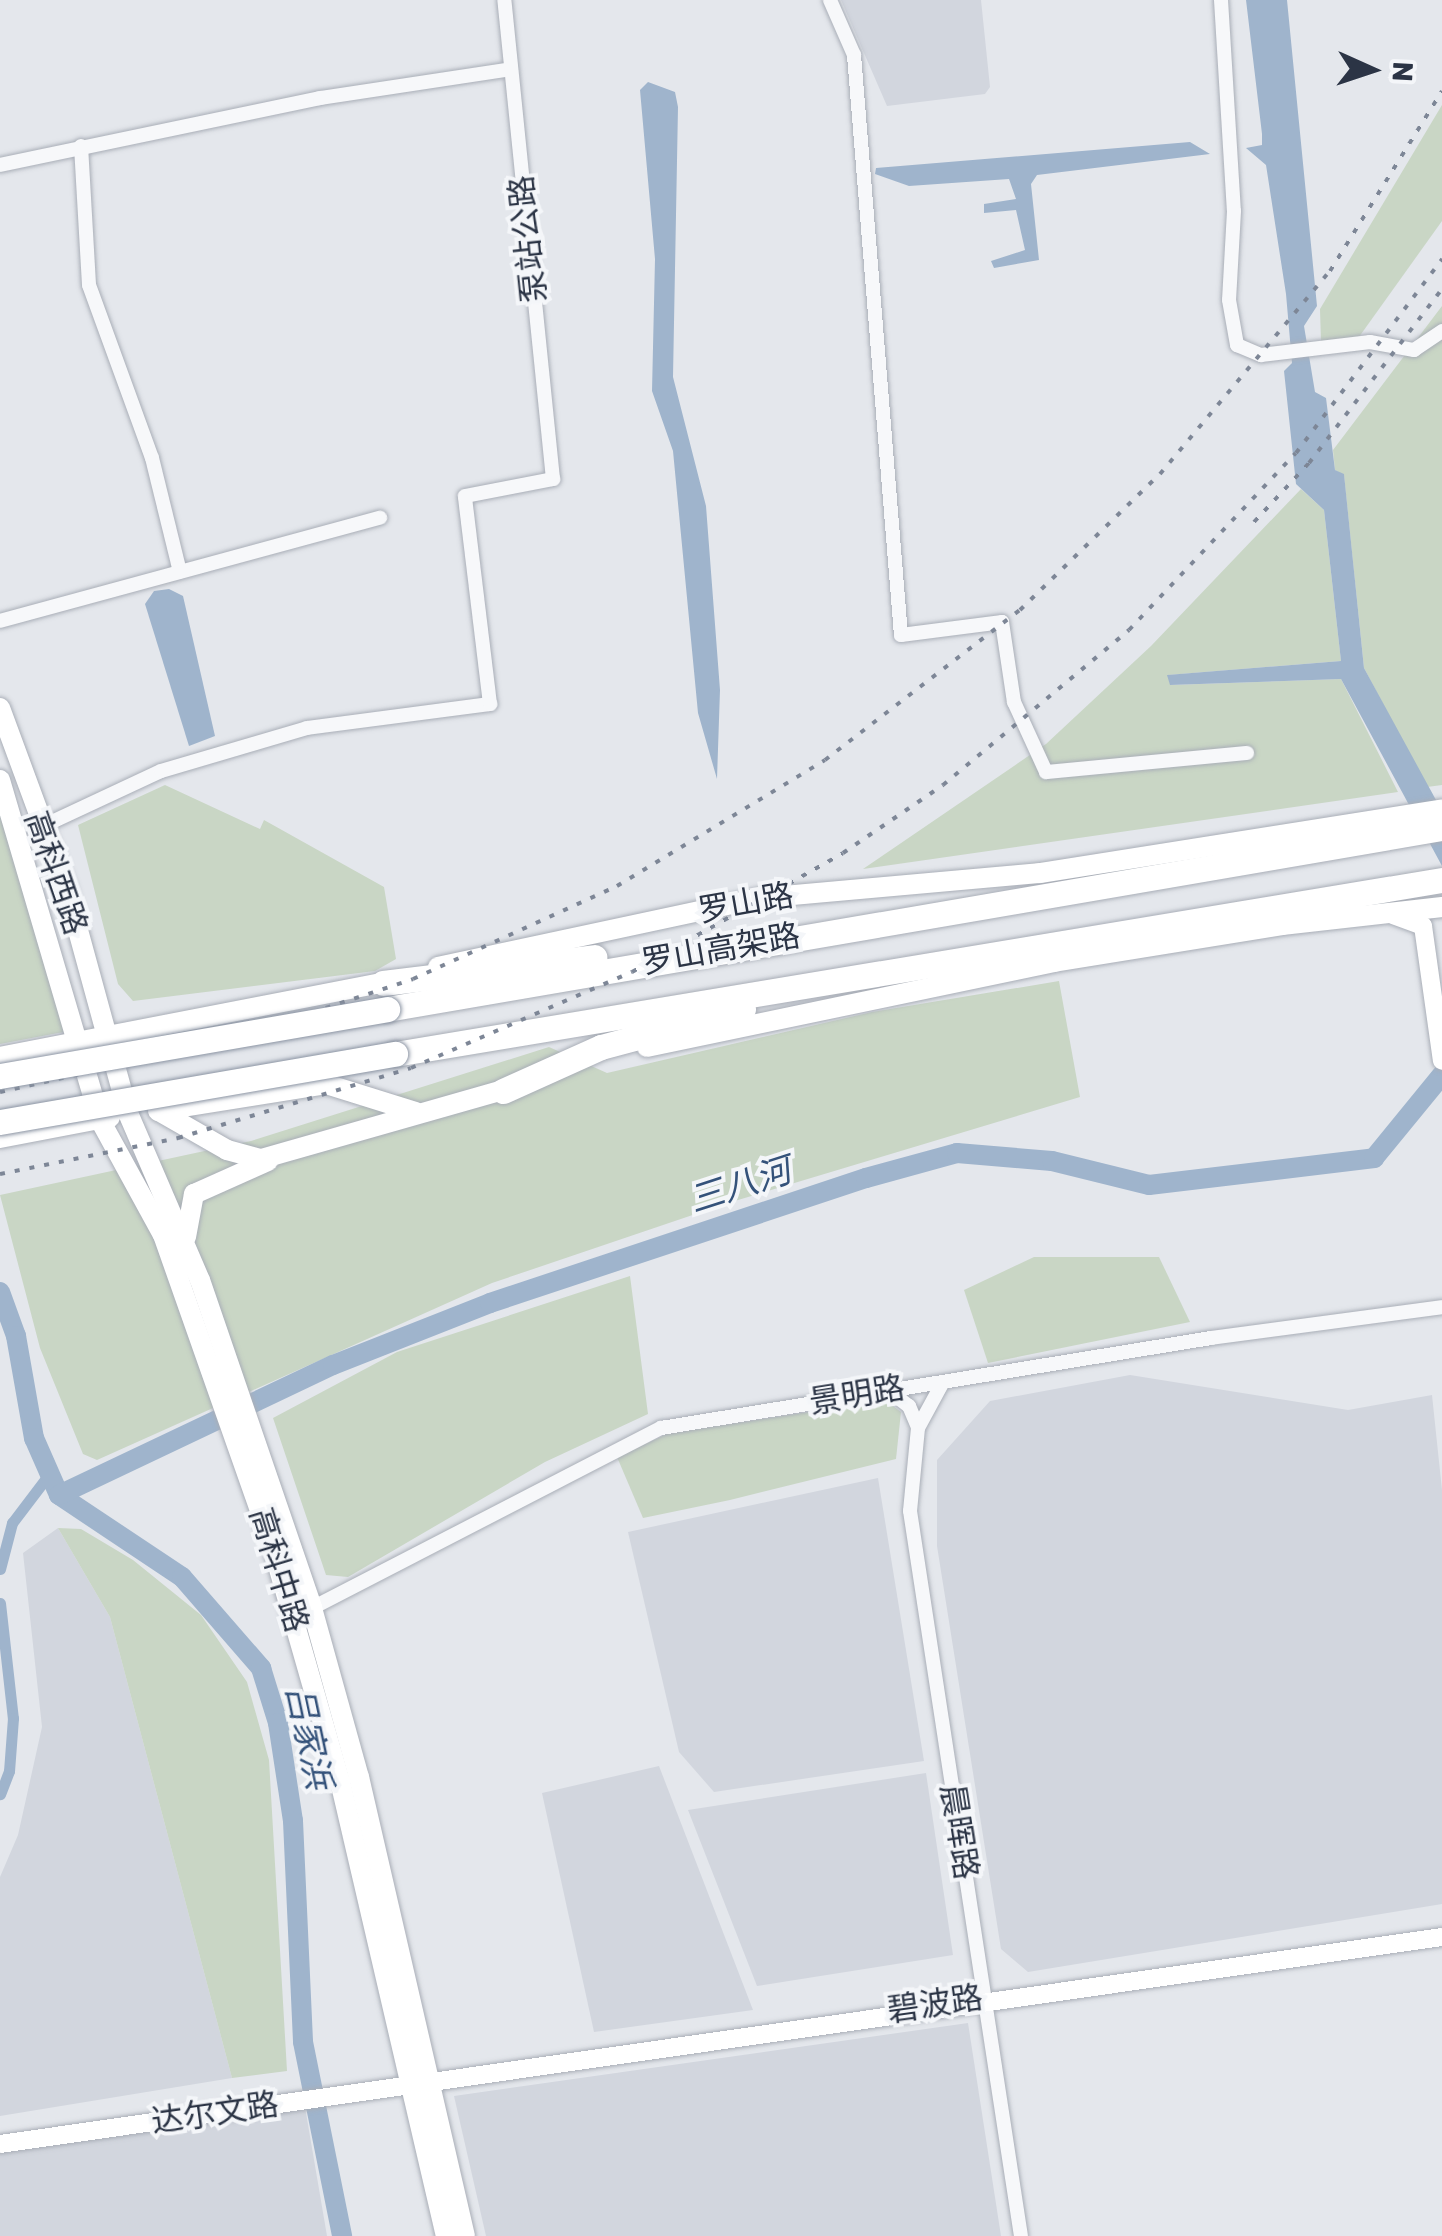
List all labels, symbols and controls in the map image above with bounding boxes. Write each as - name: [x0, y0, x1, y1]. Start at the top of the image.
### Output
- north arrow: [1322, 20, 1422, 120]
- text: N: [1385, 61, 1419, 83]
- street label: 泵站公路: [502, 173, 554, 305]
- street label: 高科西路: [17, 806, 95, 940]
- street label: 罗山路: [695, 876, 797, 930]
- street label: 罗山高架路: [639, 916, 803, 982]
- water label: 三八河: [684, 1149, 796, 1221]
- street label: 景明路: [807, 1369, 907, 1421]
- street label: 高科中路: [242, 1503, 316, 1637]
- water label: 吕家浜: [278, 1681, 340, 1793]
- street label: 晨晖路: [933, 1782, 985, 1882]
- street label: 碧波路: [885, 1978, 985, 2030]
- street label: 达尔文路: [149, 2085, 281, 2141]

